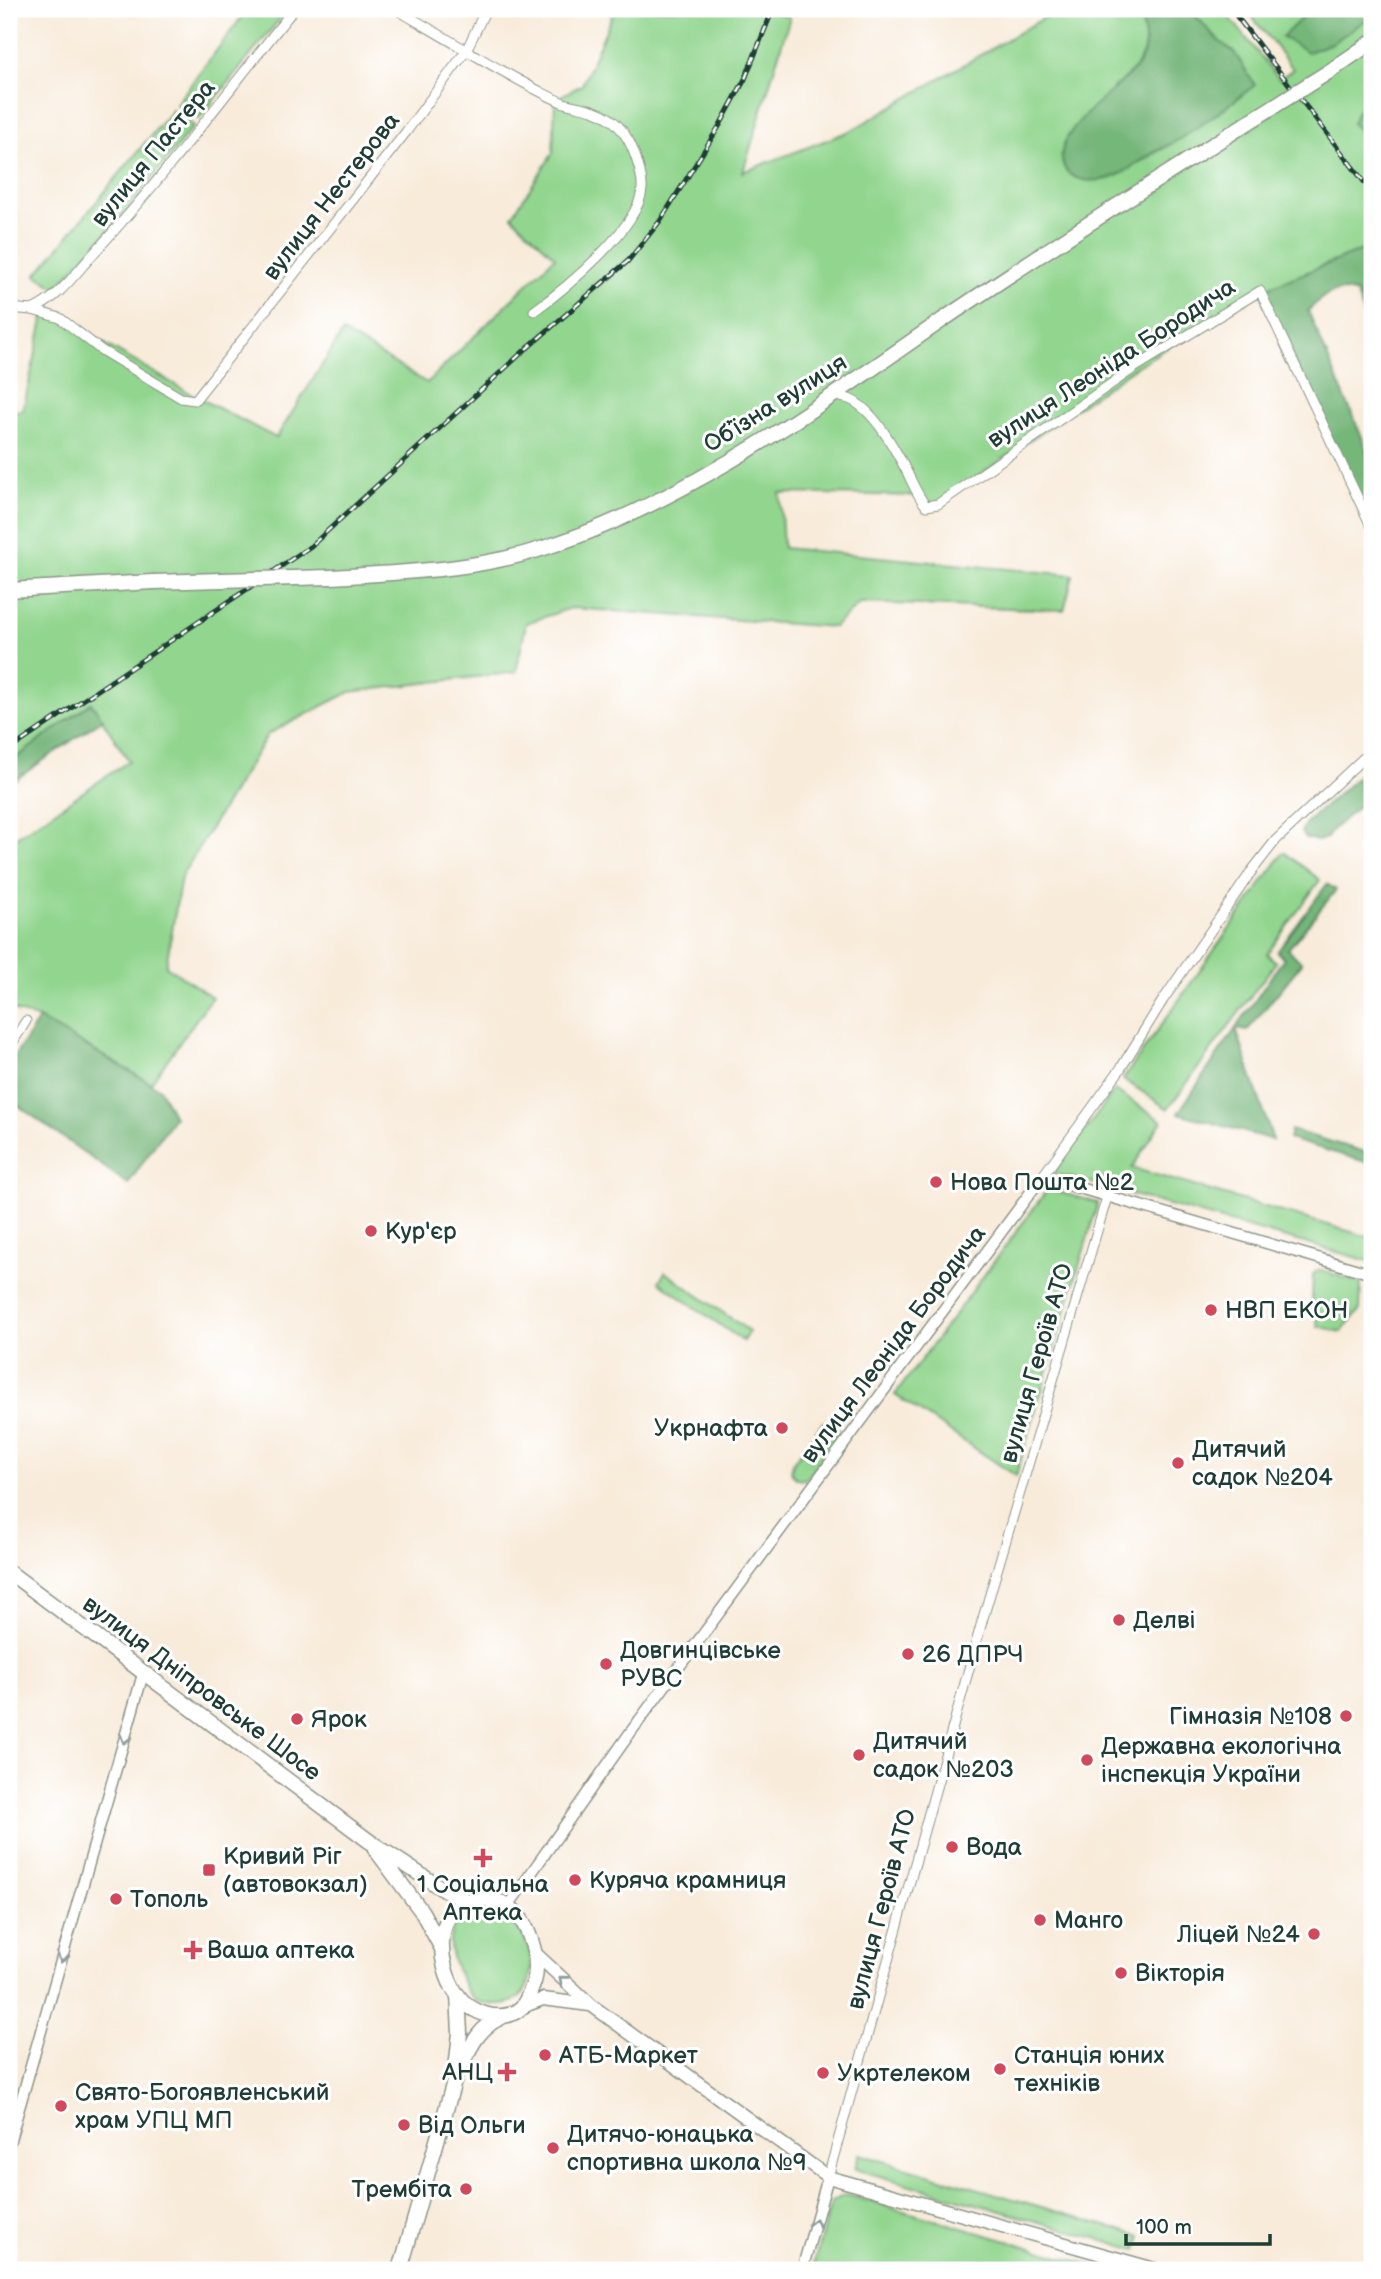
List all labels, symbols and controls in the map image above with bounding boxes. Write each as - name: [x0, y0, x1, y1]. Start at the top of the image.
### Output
- street label: вулиця Пастера: [85, 74, 222, 233]
- street label: вулиця Нестерова: [257, 107, 406, 286]
- street label: вулиця Леоніда Бородича: [982, 272, 1241, 454]
- street label: Обʼїзна вулиця: [698, 348, 852, 459]
- place label: Нова Пошта №2: [950, 1168, 1134, 1197]
- marker: Нова Пошта №2: [928, 1174, 944, 1190]
- place label: Кур'єр: [385, 1217, 457, 1246]
- street label: вулиця Леоніда Бородича: [795, 1220, 992, 1469]
- marker: Кур'єр: [363, 1223, 379, 1239]
- street label: вулиця Героїв АТО: [994, 1260, 1079, 1466]
- place label: НВП ЕКОН: [1225, 1296, 1348, 1325]
- marker: НВП ЕКОН: [1203, 1302, 1219, 1318]
- place label: Укрнафта: [654, 1414, 768, 1443]
- marker: Укрнафта: [774, 1420, 790, 1436]
- place label: Дитячий садок №204: [1192, 1435, 1333, 1492]
- marker: Дитячий садок №204: [1170, 1455, 1186, 1471]
- street label: вулиця Дніпровське Шосе: [77, 1589, 327, 1787]
- place label: Делві: [1133, 1606, 1195, 1635]
- marker: Делві: [1111, 1612, 1127, 1628]
- place label: Довгинцівське РУВС: [620, 1636, 781, 1693]
- place label: 26 ДПРЧ: [922, 1640, 1023, 1669]
- marker: 26 ДПРЧ: [900, 1646, 916, 1662]
- marker: Довгинцівське РУВС: [598, 1656, 614, 1672]
- place label: Гімназія №108: [1169, 1702, 1332, 1731]
- place label: Ярок: [311, 1705, 367, 1734]
- marker: Гімназія №108: [1338, 1708, 1354, 1724]
- marker: Ярок: [289, 1711, 305, 1727]
- place label: Дитячий садок №203: [873, 1727, 1014, 1784]
- place label: Державна екологічна інспекція України: [1101, 1732, 1341, 1789]
- one-way arrow: [118, 1733, 133, 1745]
- marker: Дитячий садок №203: [851, 1747, 867, 1763]
- marker: Державна екологічна інспекція України: [1079, 1752, 1095, 1768]
- street label: вулиця Героїв АТО: [841, 1806, 922, 2013]
- place label: Вода: [966, 1833, 1022, 1862]
- marker: Вода: [944, 1839, 960, 1855]
- place label: Кривий Ріг (автовокзал): [223, 1842, 368, 1899]
- marker: 1 Соціальна Аптека: [475, 1850, 491, 1866]
- marker: Кривий Ріг (автовокзал): [201, 1862, 217, 1878]
- place label: Куряча крамниця: [589, 1866, 786, 1895]
- place label: 1 Соціальна Аптека: [417, 1870, 549, 1927]
- marker: Куряча крамниця: [567, 1872, 583, 1888]
- place label: Тополь: [130, 1885, 208, 1914]
- marker: Тополь: [108, 1891, 124, 1907]
- place label: Манго: [1054, 1906, 1123, 1935]
- marker: Манго: [1032, 1912, 1048, 1928]
- place label: Ліцей №24: [1176, 1920, 1300, 1949]
- marker: Ліцей №24: [1306, 1926, 1322, 1942]
- place label: Ваша аптека: [207, 1936, 355, 1965]
- marker: Ваша аптека: [185, 1942, 201, 1958]
- one-way arrow: [55, 1952, 70, 1964]
- place label: Вікторія: [1135, 1959, 1225, 1988]
- marker: Вікторія: [1113, 1965, 1129, 1981]
- one-way arrow: [558, 1976, 571, 1988]
- place label: АТБ-Маркет: [558, 2041, 698, 2070]
- place label: Станція юних техніків: [1014, 2041, 1164, 2098]
- marker: АТБ-Маркет: [537, 2047, 553, 2063]
- place label: АНЦ: [441, 2058, 494, 2087]
- place label: Укртелеком: [837, 2059, 971, 2088]
- marker: Станція юних техніків: [992, 2061, 1008, 2077]
- marker: АНЦ: [499, 2064, 515, 2080]
- marker: Укртелеком: [815, 2065, 831, 2081]
- place label: Свято-Богоявленський храм УПЦ МП: [75, 2078, 330, 2135]
- marker: Свято-Богоявленський храм УПЦ МП: [53, 2098, 69, 2114]
- place label: Від Ольги: [418, 2111, 526, 2140]
- marker: Від Ольги: [396, 2117, 412, 2133]
- place label: Дитячо-юнацька спортивна школа №9: [567, 2120, 807, 2177]
- marker: Дитячо-юнацька спортивна школа №9: [545, 2140, 561, 2156]
- place label: Трембіта: [351, 2175, 452, 2204]
- marker: Трембіта: [458, 2181, 474, 2197]
- scale bar: [1126, 2202, 1269, 2246]
- text: 100 m: [1136, 2215, 1192, 2240]
- one-way arrow: [806, 2218, 821, 2230]

